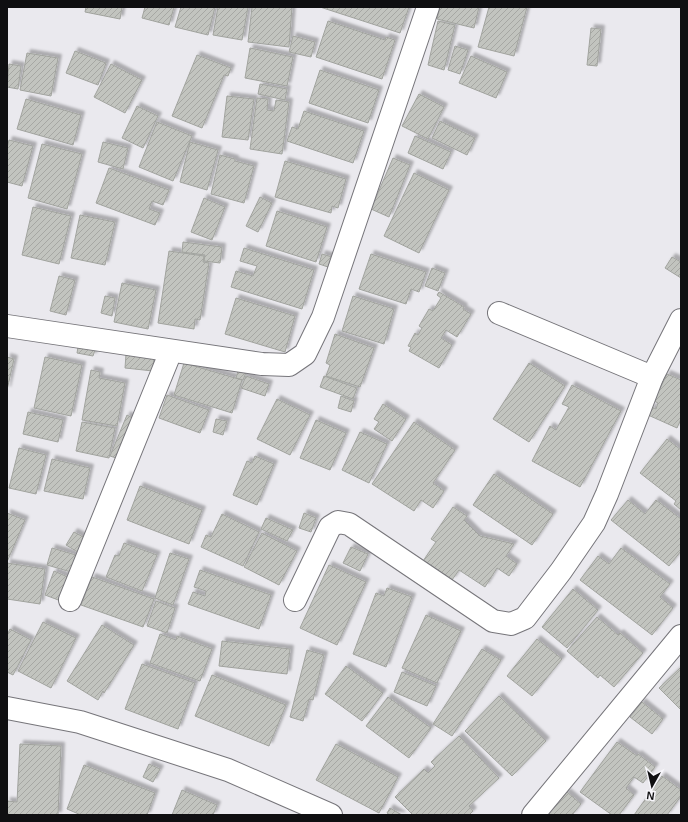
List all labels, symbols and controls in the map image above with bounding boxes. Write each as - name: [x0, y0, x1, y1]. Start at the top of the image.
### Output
- north arrow: [632, 766, 672, 806]
- text: N: [646, 789, 655, 802]

